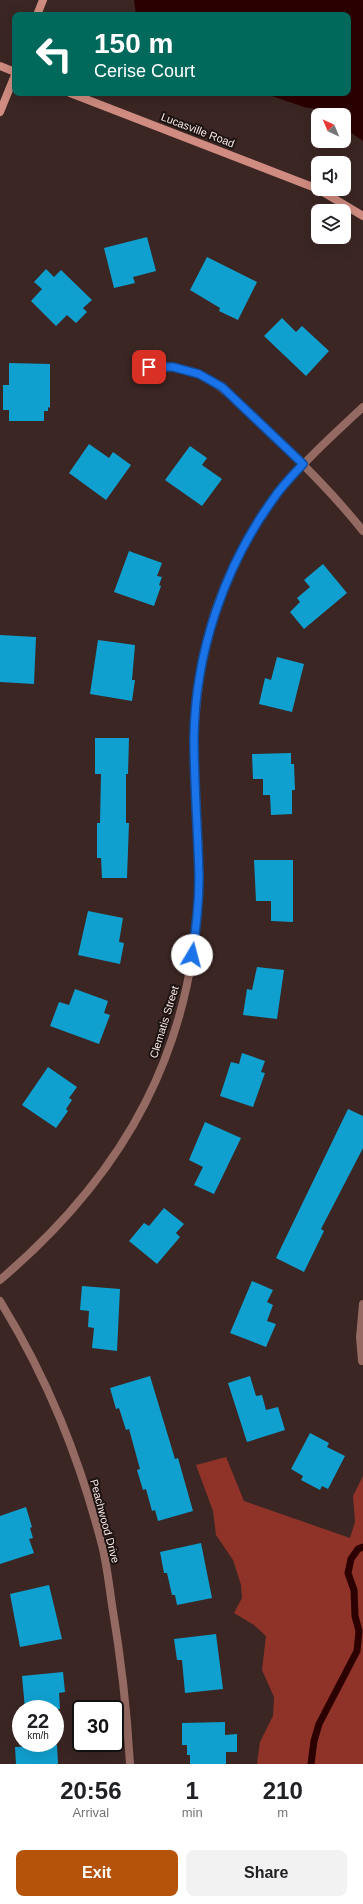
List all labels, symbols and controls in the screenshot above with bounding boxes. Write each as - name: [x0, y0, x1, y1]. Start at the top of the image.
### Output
- icon: left: [28, 28, 80, 80]
- text: 150 m: [94, 28, 173, 59]
- text: Cerise Court: [94, 61, 195, 81]
- north arrow: [311, 108, 351, 148]
- map controls: [311, 108, 351, 244]
- street label: Lucasville Road: [160, 110, 236, 150]
- button: sound: [311, 156, 351, 196]
- button: layers: [311, 204, 351, 244]
- pin: [132, 350, 166, 384]
- icon: arrive: [138, 356, 160, 378]
- position arrow: [171, 934, 213, 976]
- street label: Clematis Street: [147, 984, 181, 1060]
- street label: Peachwood Drive: [88, 1478, 122, 1564]
- speed limit sign: 30: [72, 1700, 124, 1752]
- text: 22: [27, 1710, 49, 1732]
- text: km/h: [27, 1730, 49, 1741]
- text: 20:56: [60, 1777, 122, 1804]
- text: 1: [185, 1777, 199, 1804]
- text: 210: [263, 1777, 303, 1804]
- text: Arrival: [72, 1805, 109, 1820]
- text: min: [182, 1805, 203, 1820]
- text: m: [277, 1805, 288, 1820]
- button: Exit: [16, 1850, 178, 1896]
- button: Share: [186, 1850, 347, 1896]

